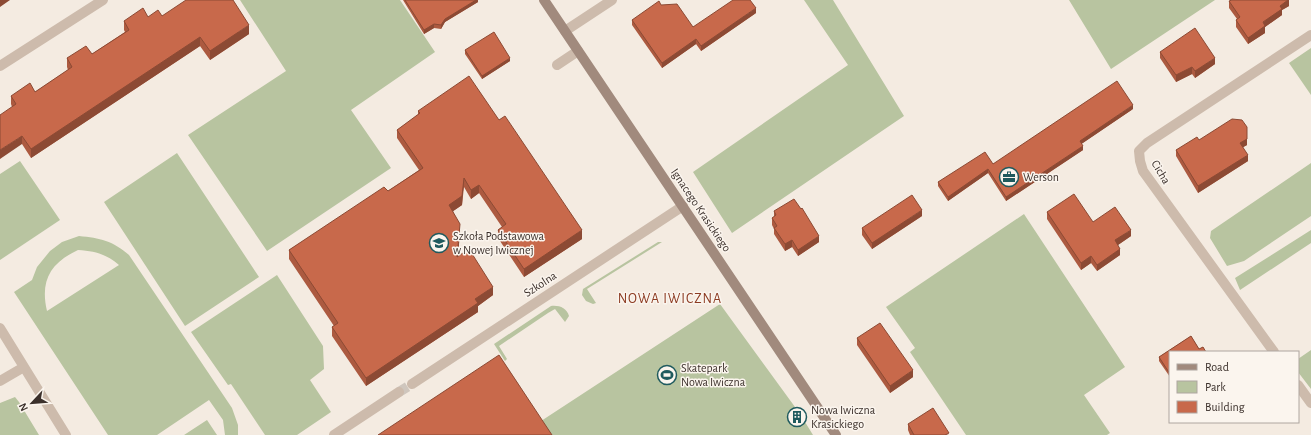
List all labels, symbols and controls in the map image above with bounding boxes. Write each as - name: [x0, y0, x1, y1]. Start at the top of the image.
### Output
- street label: Cicha: [1149, 158, 1173, 186]
- street label: Ignacego Krasickiego: [669, 166, 733, 254]
- office icon: Werson: [998, 166, 1020, 188]
- place label: Werson: [1023, 171, 1059, 183]
- place label: Szkoła Podstawowa w Nowej Iwicznej: [453, 230, 544, 257]
- school or university icon: Szkoła Podstawowa w Nowej Iwicznej: [428, 232, 450, 254]
- street label: Szkolna: [521, 269, 559, 299]
- district label: NOWA IWICZNA: [618, 292, 722, 306]
- legend: [1169, 351, 1299, 423]
- text: Road: [1205, 361, 1229, 373]
- place label: Skatepark Nowa Iwiczna: [681, 362, 746, 388]
- sports icon: Skatepark Nowa Iwiczna: [656, 364, 678, 386]
- text: Park: [1205, 381, 1226, 393]
- north arrow: [12, 383, 52, 423]
- text: N: [17, 401, 30, 413]
- text: Building: [1205, 401, 1245, 413]
- place label: Nowa Iwiczna Krasickiego: [811, 404, 876, 430]
- building icon: Nowa Iwiczna Krasickiego: [786, 406, 808, 428]

